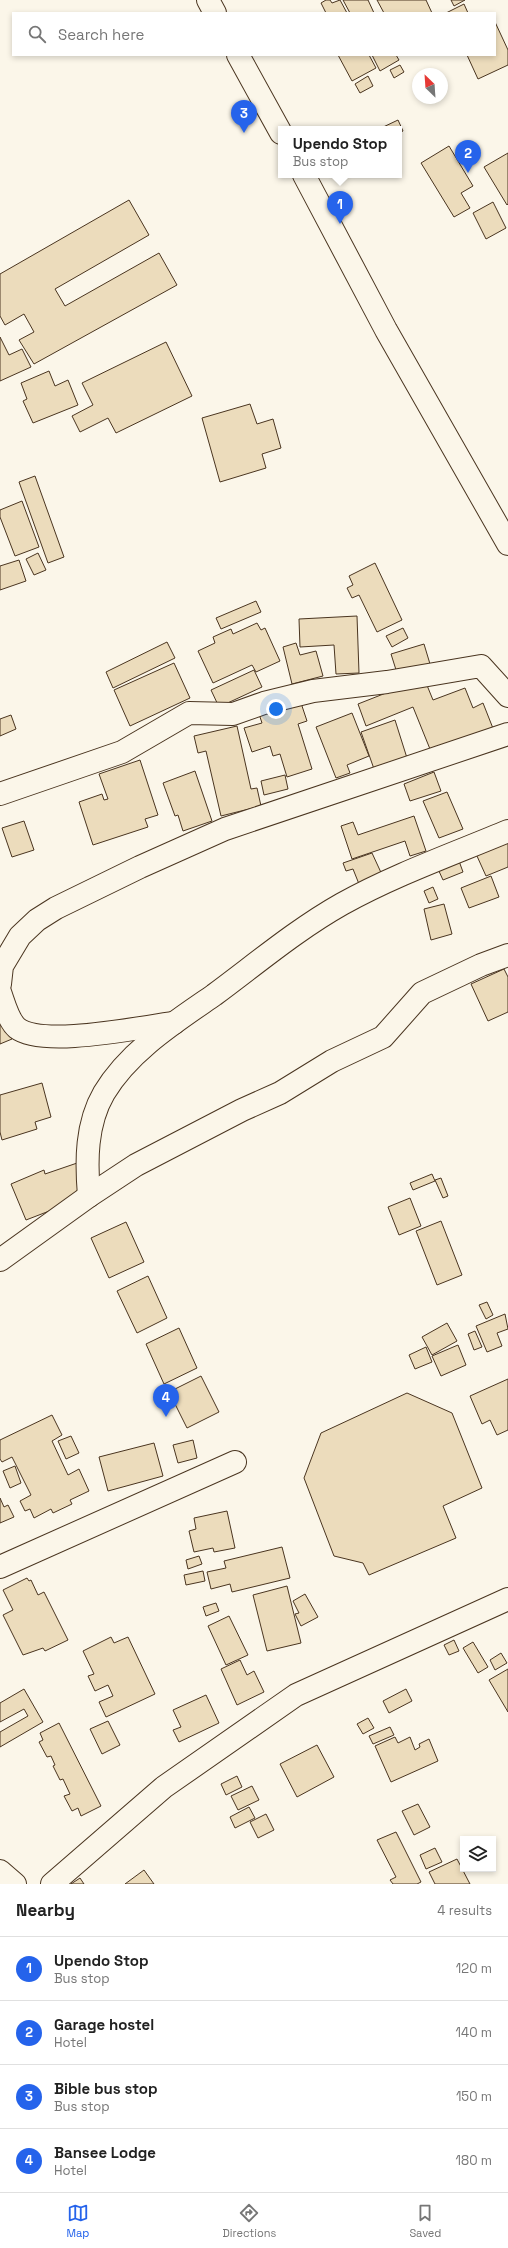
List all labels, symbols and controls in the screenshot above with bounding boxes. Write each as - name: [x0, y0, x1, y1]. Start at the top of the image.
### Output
- search box: [12, 12, 496, 56]
- icon: search: [26, 23, 48, 45]
- text: Search here: [58, 25, 144, 44]
- north arrow: [412, 68, 448, 104]
- pin: 3: [231, 100, 257, 133]
- popup: [278, 126, 402, 178]
- text: Upendo Stop: [293, 134, 387, 153]
- pin: 2: [455, 140, 481, 173]
- text: Bus stop: [293, 153, 348, 170]
- pin: 1: [327, 191, 353, 224]
- your location: [266, 699, 286, 719]
- pin: 4: [153, 1384, 179, 1417]
- map controls: [460, 1836, 496, 1872]
- button: layers: [460, 1836, 496, 1872]
- text: Nearby: [16, 1899, 75, 1921]
- text: 4 results: [437, 1902, 492, 1919]
- text: Upendo Stop: [54, 1951, 149, 1970]
- text: 1: [26, 1960, 32, 1977]
- text: 120 m: [456, 1960, 492, 1977]
- text: Bus stop: [54, 1970, 110, 1987]
- text: Garage hostel: [54, 2015, 154, 2034]
- text: 2: [25, 2024, 33, 2041]
- text: 140 m: [456, 2024, 492, 2041]
- text: Hotel: [54, 2034, 87, 2051]
- text: Bible bus stop: [54, 2079, 158, 2098]
- text: 3: [25, 2088, 33, 2105]
- text: 150 m: [456, 2088, 492, 2105]
- text: Bus stop: [54, 2098, 110, 2115]
- text: Bansee Lodge: [54, 2143, 156, 2162]
- text: 4: [25, 2152, 33, 2169]
- text: 180 m: [456, 2152, 492, 2169]
- text: Hotel: [54, 2162, 87, 2179]
- tab: Map: [67, 2202, 89, 2240]
- tab: Directions: [222, 2202, 276, 2240]
- tab: Saved: [409, 2202, 441, 2240]

